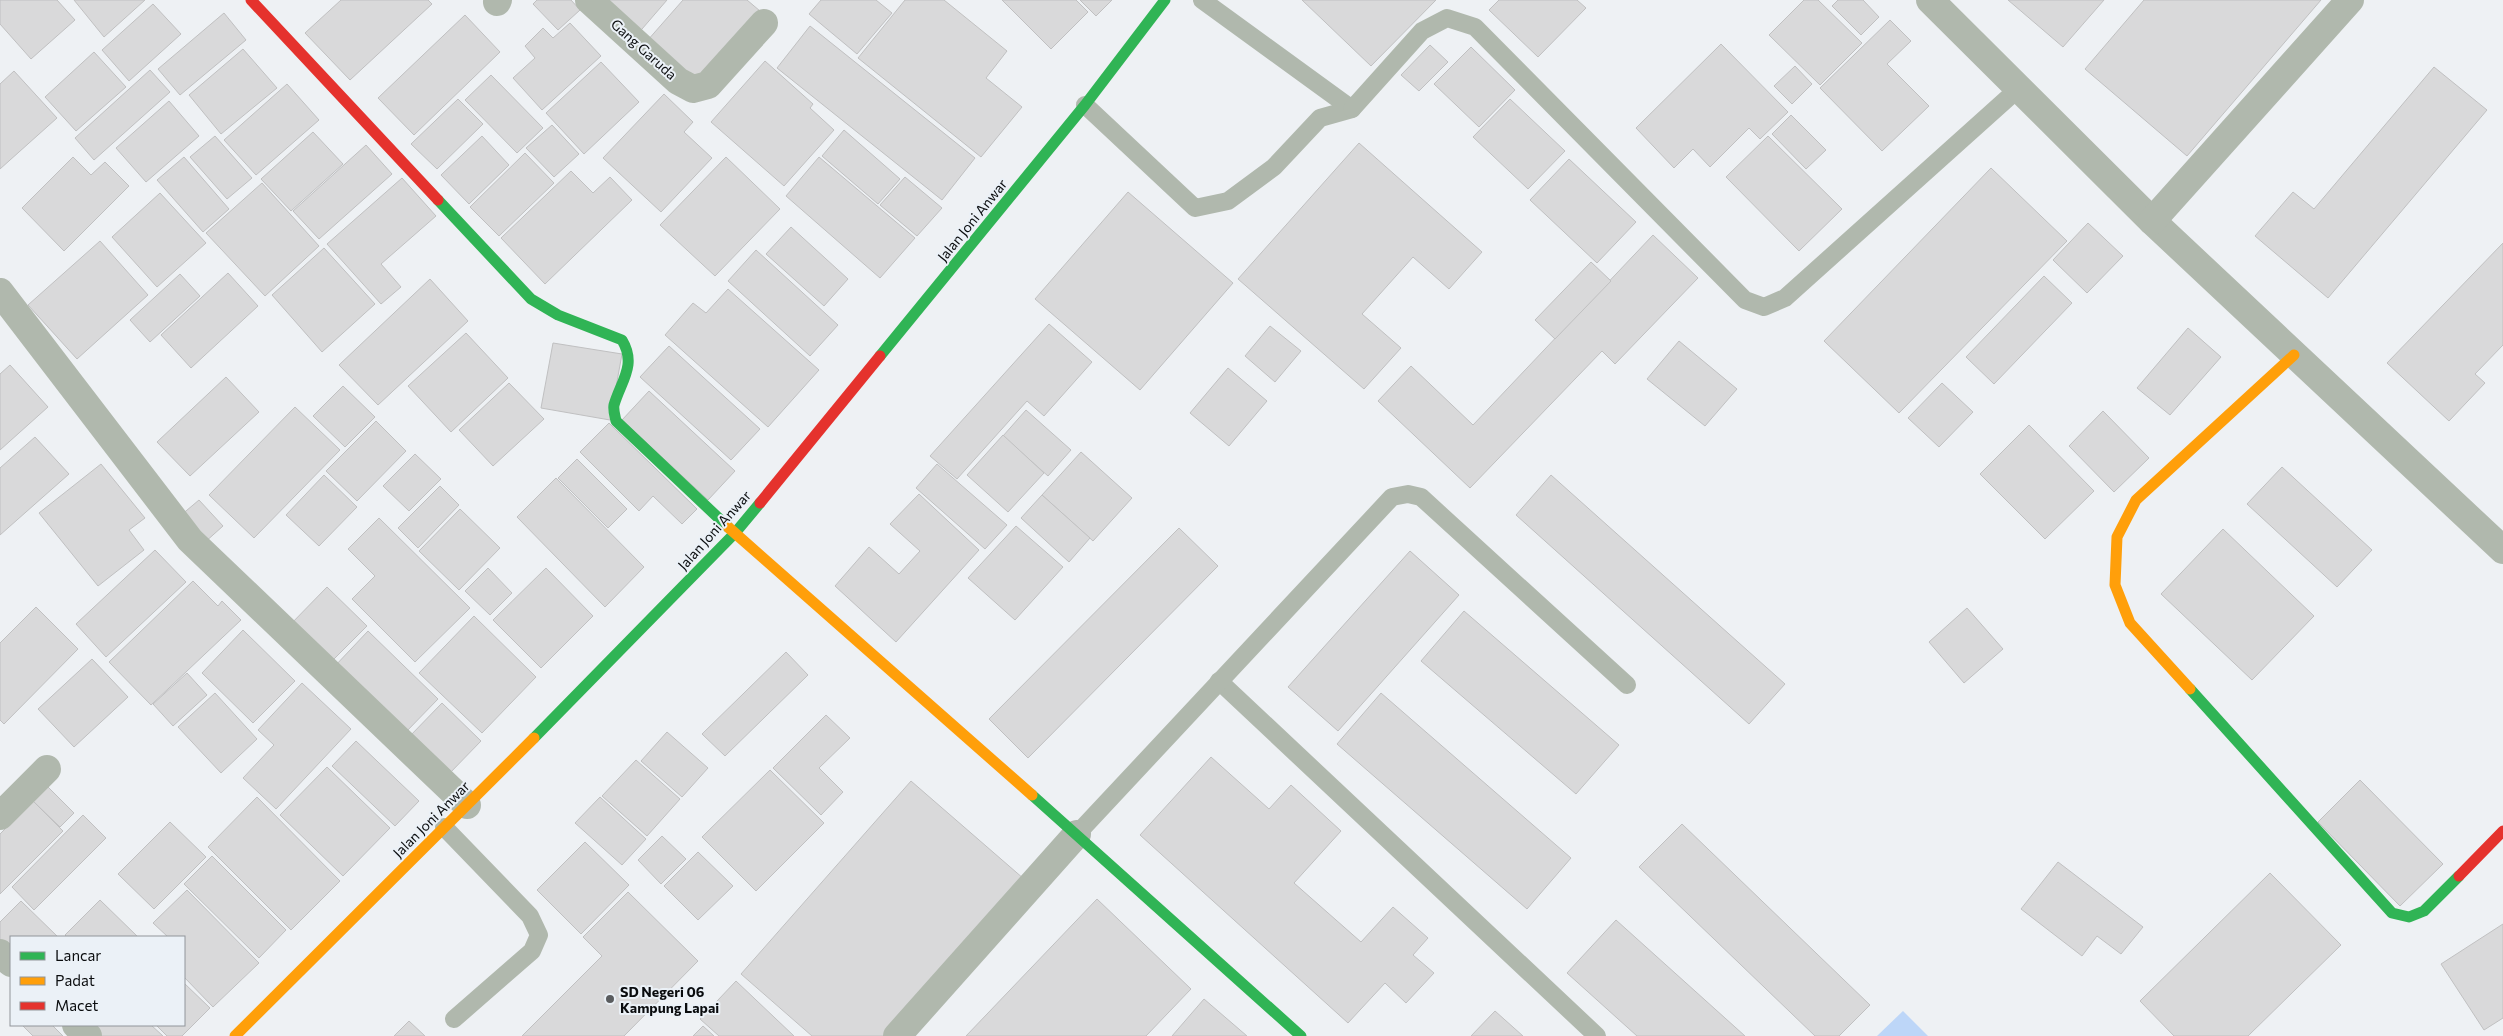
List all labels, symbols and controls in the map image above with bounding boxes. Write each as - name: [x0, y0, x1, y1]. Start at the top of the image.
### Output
- street label: Gang Garuda: [608, 15, 680, 83]
- street label: Jalan Joni Anwar: [934, 175, 1011, 265]
- street label: Jalan Joni Anwar: [674, 486, 754, 573]
- street label: Jalan Joni Anwar: [389, 777, 473, 861]
- legend: [10, 936, 185, 1026]
- text: Lancar: [55, 946, 101, 964]
- text: Padat: [55, 971, 95, 989]
- place label: SD Negeri 06 Kampung Lapai: [620, 983, 719, 1016]
- marker: SD Negeri 06 Kampung Lapai: [604, 993, 616, 1005]
- text: Macet: [55, 996, 98, 1014]

